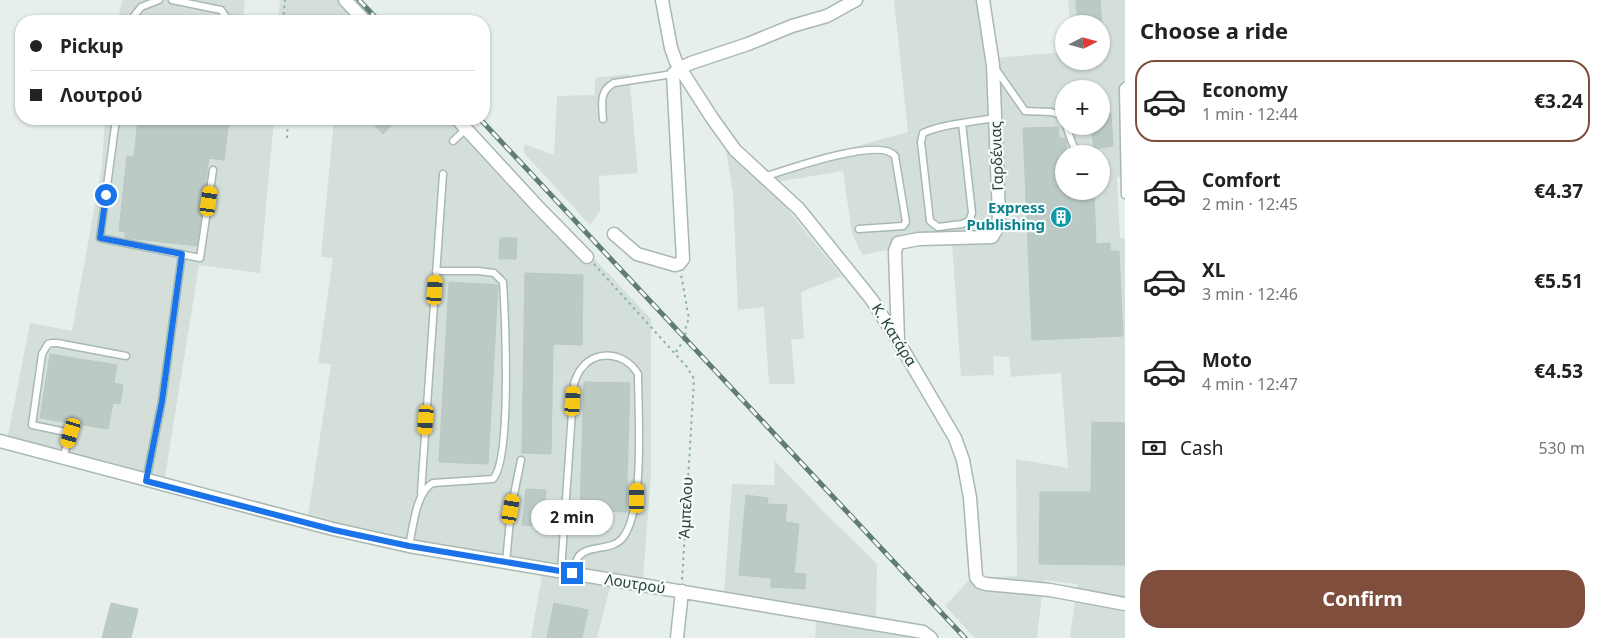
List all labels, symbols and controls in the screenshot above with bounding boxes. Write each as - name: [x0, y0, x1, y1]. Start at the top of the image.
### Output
- north arrow: [1055, 15, 1110, 70]
- map controls: [1055, 15, 1110, 200]
- text: Choose a ride: [1140, 15, 1288, 45]
- text: Pickup: [60, 33, 123, 59]
- text: Economy: [1202, 77, 1288, 103]
- icon: car: [1142, 79, 1187, 124]
- button: +: [1055, 80, 1110, 135]
- text: Λουτρού: [60, 82, 143, 108]
- text: €3.24: [1534, 88, 1583, 114]
- text: 1 min · 12:44: [1202, 103, 1298, 125]
- street label: Γαρδένιας: [985, 121, 1007, 191]
- button: −: [1055, 145, 1110, 200]
- text: Comfort: [1202, 167, 1281, 193]
- icon: car: [1142, 169, 1187, 214]
- text: €4.37: [1534, 178, 1583, 204]
- route start: [95, 184, 117, 206]
- car: [199, 185, 218, 217]
- text: 2 min · 12:45: [1202, 193, 1298, 215]
- place label: Express Publishing: [967, 197, 1045, 234]
- building icon: Express Publishing: [1049, 205, 1073, 229]
- text: XL: [1202, 257, 1225, 283]
- icon: car: [1142, 259, 1187, 304]
- text: €5.51: [1534, 268, 1583, 294]
- car: [426, 275, 443, 305]
- text: 3 min · 12:46: [1202, 283, 1298, 305]
- street label: Κ. Κατάρα: [868, 299, 922, 370]
- text: Moto: [1202, 347, 1252, 373]
- icon: car: [1142, 349, 1187, 394]
- text: €4.53: [1534, 358, 1583, 384]
- text: 4 min · 12:47: [1202, 373, 1298, 395]
- car: [564, 386, 581, 416]
- car: [417, 405, 434, 435]
- car: [59, 416, 82, 450]
- icon: cash: [1140, 434, 1168, 462]
- text: Cash: [1180, 435, 1224, 461]
- text: 530 m: [1538, 437, 1585, 459]
- street label: Άμπελου: [673, 476, 697, 540]
- car: [629, 483, 644, 513]
- car: [501, 493, 520, 525]
- callout: 2 min: [531, 500, 613, 536]
- text: 2 min: [550, 506, 594, 528]
- route end: [561, 562, 583, 584]
- street label: Λουτρού: [603, 568, 667, 598]
- button: Confirm: [1140, 570, 1585, 628]

